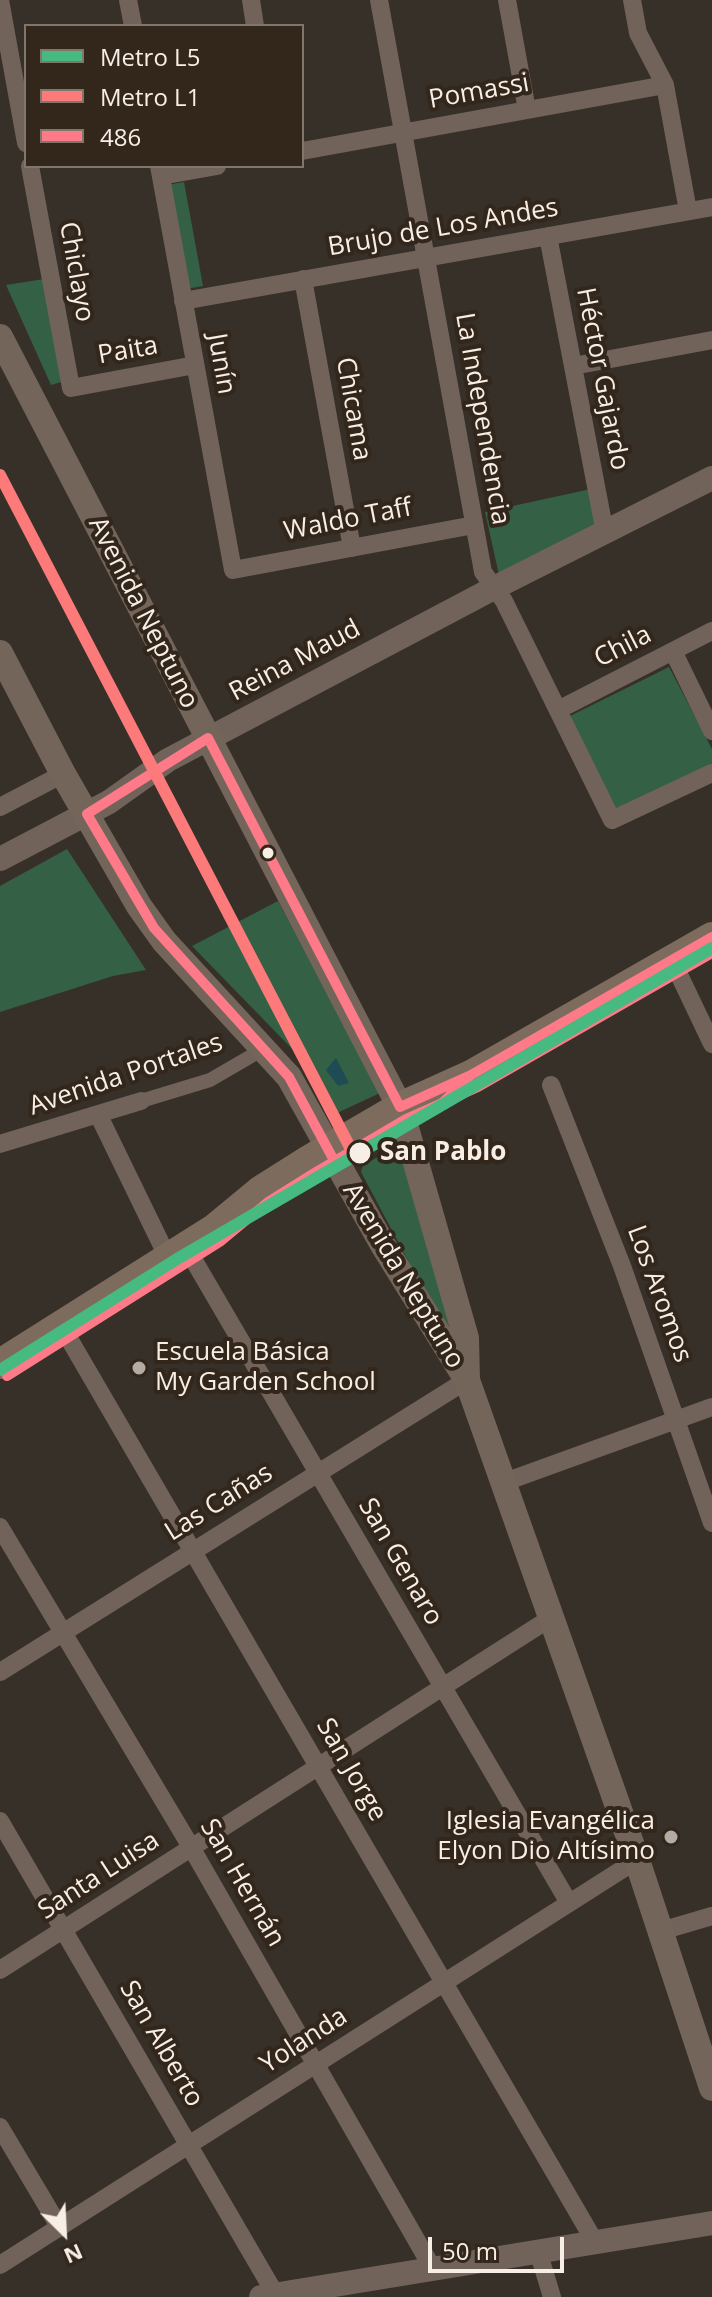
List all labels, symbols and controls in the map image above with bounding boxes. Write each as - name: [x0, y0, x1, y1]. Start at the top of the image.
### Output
- legend: [24, 24, 304, 168]
- text: Metro L5: [100, 40, 200, 73]
- street label: Pomassi: [426, 68, 532, 116]
- text: Metro L1: [100, 80, 200, 113]
- text: 486: [100, 120, 141, 153]
- street label: Brujo de Los Andes: [325, 192, 561, 264]
- street label: Chiclayo: [52, 220, 100, 324]
- street label: Héctor Gajardo: [569, 285, 635, 473]
- street label: La Independencia: [448, 310, 516, 528]
- street label: Paita: [96, 330, 160, 372]
- street label: Junín: [200, 331, 242, 397]
- street label: Chicama: [329, 355, 377, 463]
- street label: Waldo Taff: [281, 492, 415, 548]
- street label: Avenida Neptuno: [81, 512, 205, 714]
- street label: Reina Maud: [224, 613, 366, 709]
- street label: Chila: [589, 620, 657, 674]
- unlabelled marker: [260, 845, 276, 861]
- street label: Avenida Portales: [25, 1027, 227, 1123]
- place label: San Pablo: [380, 1137, 506, 1169]
- marker: San Pablo: [347, 1140, 373, 1166]
- street label: Avenida Neptuno: [335, 1178, 471, 1374]
- street label: Los Aromos: [620, 1221, 698, 1367]
- place label: Escuela Básica My Garden School: [155, 1337, 376, 1398]
- marker: Escuela Básica My Garden School: [130, 1359, 148, 1377]
- street label: Las Cañas: [160, 1458, 278, 1548]
- street label: San Genaro: [351, 1493, 449, 1631]
- street label: San Jorge: [309, 1713, 393, 1827]
- place label: Iglesia Evangélica Elyon Dio Altísimo: [437, 1806, 655, 1868]
- street label: San Hernán: [193, 1814, 291, 1952]
- street label: Santa Luisa: [33, 1825, 165, 1927]
- marker: Iglesia Evangélica Elyon Dio Altísimo: [662, 1828, 680, 1846]
- street label: San Alberto: [112, 1975, 210, 2113]
- street label: Yolanda: [255, 2001, 353, 2081]
- north arrow: [24, 2193, 104, 2273]
- scale bar: [432, 2221, 568, 2271]
- text: 50 m: [442, 2234, 498, 2267]
- text: N: [59, 2238, 88, 2272]

